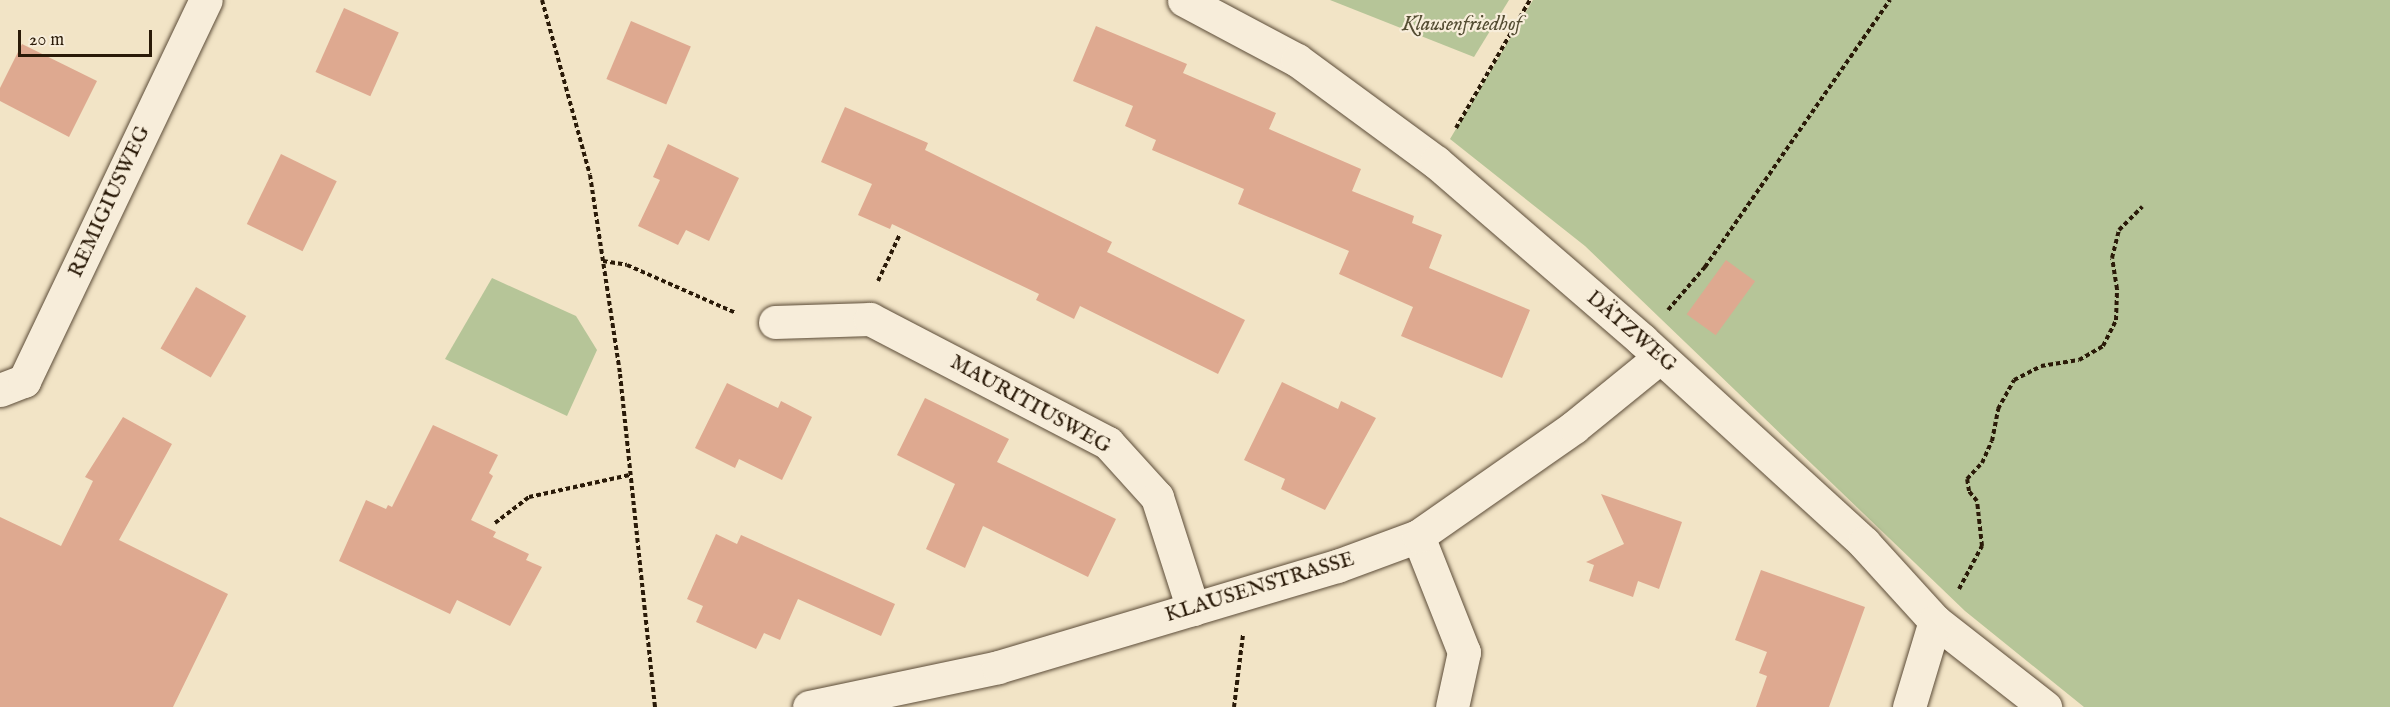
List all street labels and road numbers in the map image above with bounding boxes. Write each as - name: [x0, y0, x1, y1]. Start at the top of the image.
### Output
- street label: REMIGIUSWEG: [64, 122, 156, 282]
- street label: DÄTZWEG: [1581, 286, 1681, 378]
- street label: MAURITIUSWEG: [945, 350, 1115, 460]
- street label: KLAUSENSTRASSE: [1162, 547, 1358, 629]

